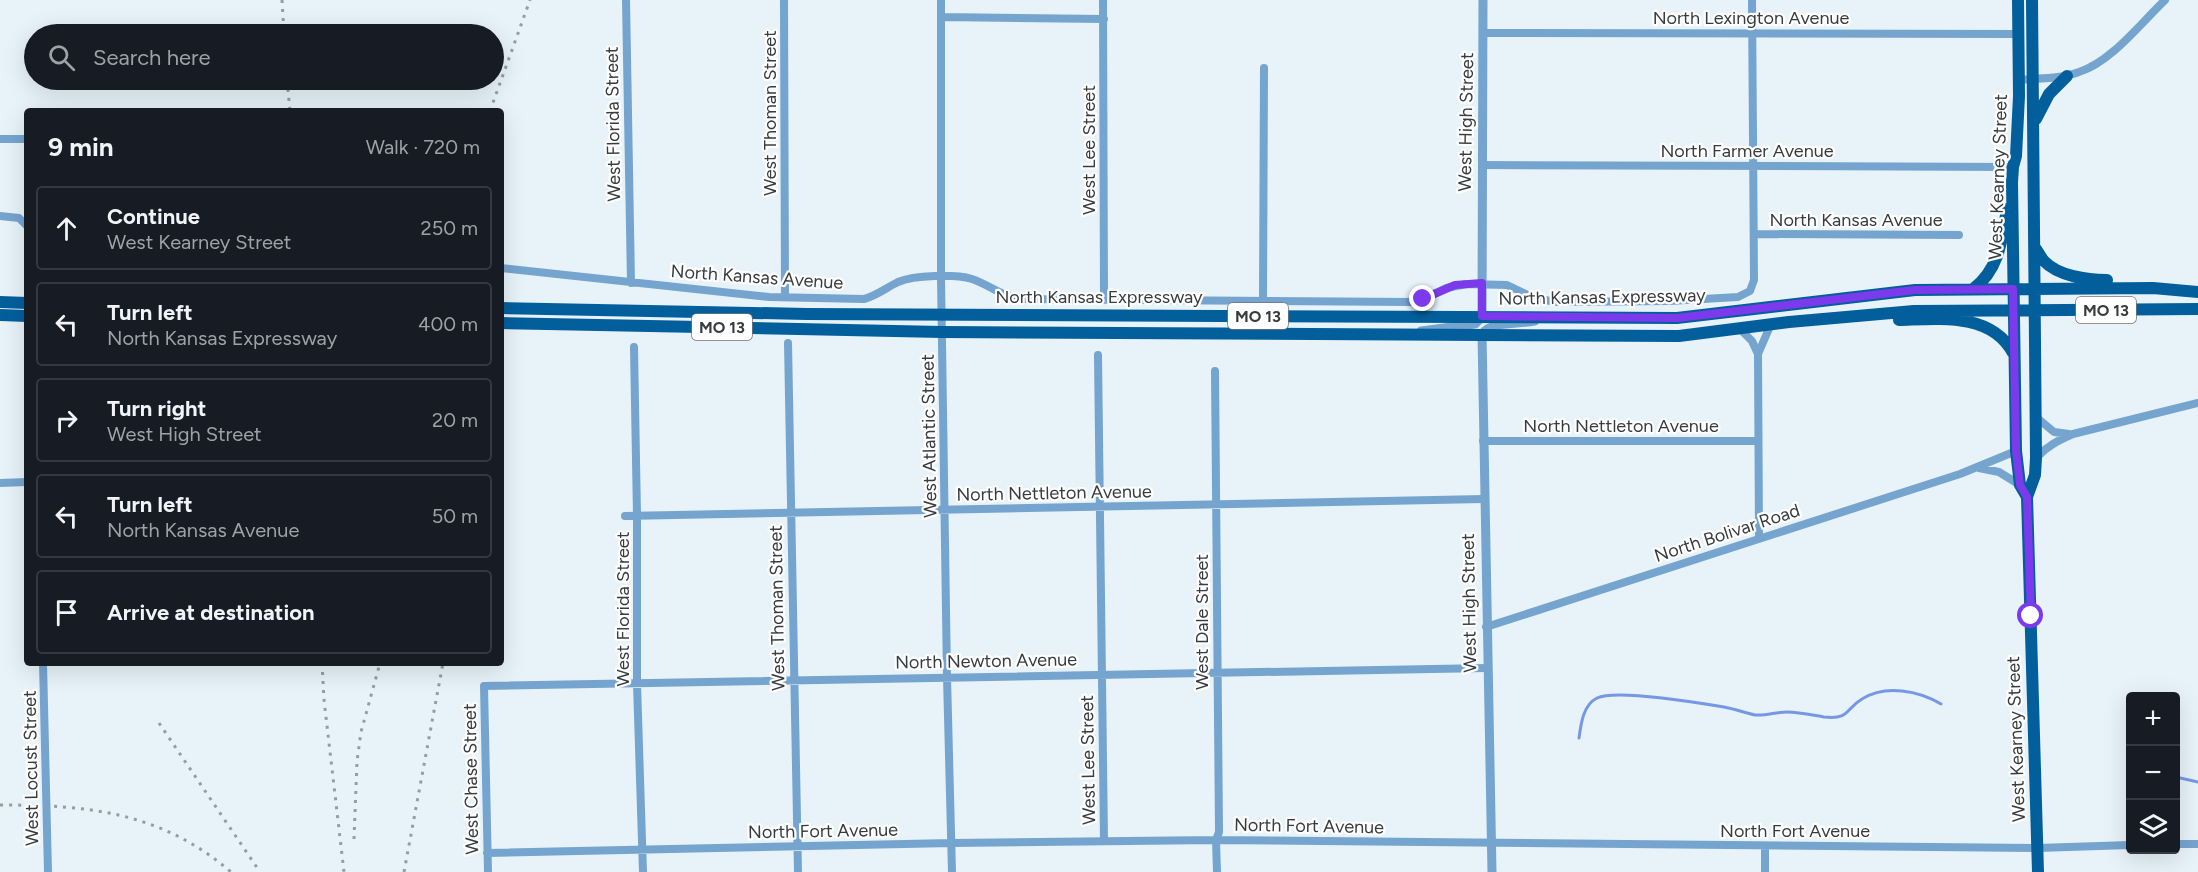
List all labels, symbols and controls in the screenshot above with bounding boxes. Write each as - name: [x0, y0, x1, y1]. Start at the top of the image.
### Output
- street label: North Lexington Avenue: [1653, 7, 1850, 29]
- search box: [24, 24, 504, 90]
- street label: West Thoman Street: [759, 30, 781, 196]
- icon: search: [45, 41, 78, 74]
- text: Search here: [93, 44, 211, 71]
- street label: West Florida Street: [601, 46, 625, 202]
- street label: West High Street: [1454, 52, 1478, 192]
- street label: West Lee Street: [1078, 85, 1100, 215]
- street label: West Kearney Street: [1984, 94, 2012, 260]
- text: 9 min: [48, 131, 114, 163]
- text: Walk · 720 m: [366, 135, 480, 159]
- street label: North Farmer Avenue: [1660, 140, 1834, 162]
- text: Continue: [107, 203, 200, 230]
- street label: North Kansas Avenue: [1769, 209, 1943, 231]
- icon: ahead: [50, 212, 83, 245]
- text: 250 m: [421, 216, 478, 240]
- text: West Kearney Street: [107, 230, 291, 254]
- street label: North Kansas Avenue: [670, 260, 844, 294]
- street label: North Kansas Expressway: [1498, 284, 1706, 310]
- route end: [1409, 285, 1435, 311]
- street label: North Kansas Expressway: [995, 286, 1203, 308]
- road number: MO 13: [2076, 297, 2136, 323]
- text: Turn left: [107, 299, 193, 326]
- road number: MO 13: [1228, 303, 1288, 329]
- icon: left: [50, 308, 83, 341]
- text: 400 m: [418, 312, 478, 336]
- road number: MO 13: [692, 314, 752, 340]
- text: North Kansas Expressway: [107, 326, 337, 350]
- street label: West Atlantic Street: [917, 354, 941, 518]
- text: Turn right: [107, 395, 206, 422]
- icon: right: [50, 404, 83, 437]
- text: 20 m: [432, 408, 478, 432]
- street label: North Nettleton Avenue: [1523, 415, 1719, 437]
- text: West High Street: [107, 422, 262, 446]
- street label: North Nettleton Avenue: [956, 480, 1152, 506]
- text: Turn left: [107, 491, 193, 518]
- street label: North Bolivar Road: [1651, 499, 1803, 567]
- icon: left: [50, 500, 83, 533]
- text: 50 m: [432, 504, 478, 528]
- text: North Kansas Avenue: [107, 518, 299, 542]
- street label: West Thoman Street: [765, 525, 789, 691]
- street label: West Florida Street: [612, 531, 634, 687]
- street label: West High Street: [1457, 533, 1481, 673]
- street label: West Dale Street: [1191, 554, 1213, 690]
- icon: arrive: [50, 596, 83, 629]
- text: Arrive at destination: [107, 599, 315, 626]
- route start: [2017, 602, 2043, 628]
- street label: North Newton Avenue: [895, 648, 1077, 674]
- street label: West Kearney Street: [2002, 656, 2030, 822]
- street label: West Locust Street: [19, 690, 43, 846]
- map controls: [2126, 692, 2180, 854]
- button: +: [2126, 692, 2180, 746]
- street label: West Lee Street: [1076, 695, 1100, 825]
- street label: West Chase Street: [459, 703, 483, 855]
- button: −: [2126, 746, 2180, 800]
- button: layers: [2126, 800, 2180, 854]
- street label: North Fort Avenue: [1234, 814, 1384, 838]
- street label: North Fort Avenue: [748, 819, 898, 843]
- street label: North Fort Avenue: [1720, 820, 1870, 842]

